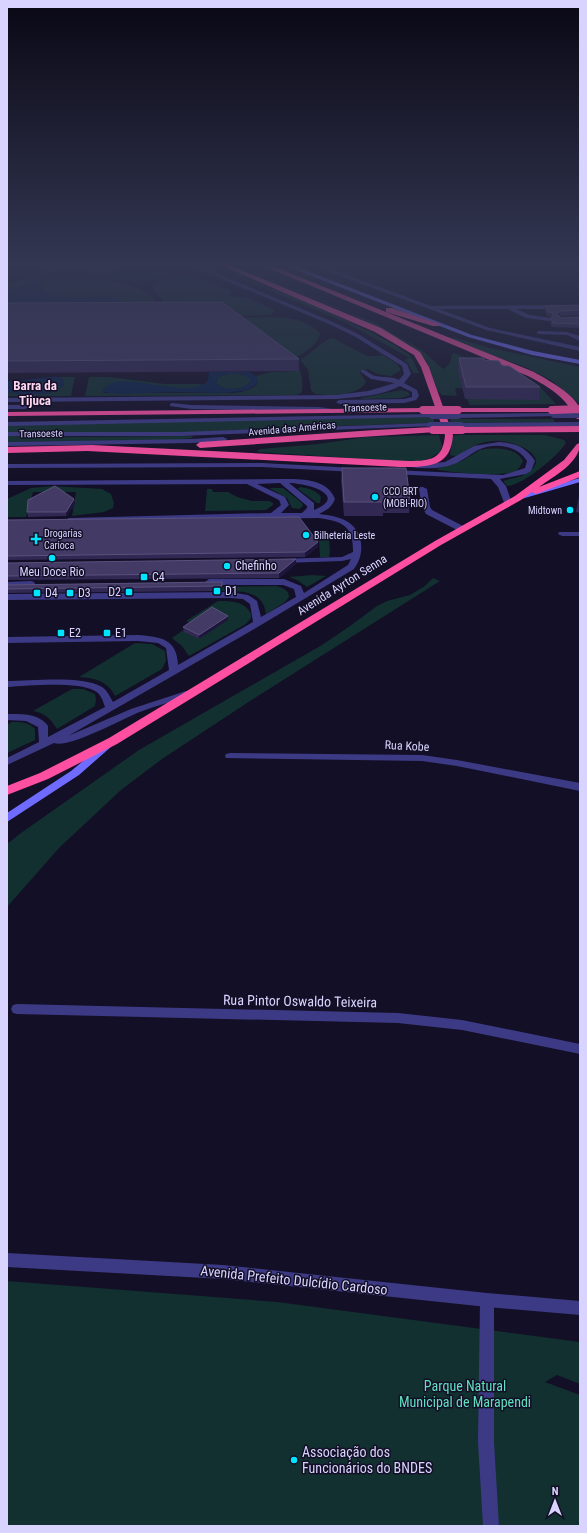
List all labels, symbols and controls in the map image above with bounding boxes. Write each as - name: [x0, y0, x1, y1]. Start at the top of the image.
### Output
- district label: Barra da Tijuca: [13, 378, 57, 408]
- street label: Transoeste: [343, 401, 387, 414]
- street label: Avenida das Américas: [248, 419, 337, 438]
- street label: Transoeste: [19, 428, 63, 439]
- place label: CCO BRT (MOBI-RIO): [383, 486, 427, 510]
- marker: CCO BRT (MOBI-RIO): [370, 492, 380, 502]
- place label: Midtown: [528, 505, 562, 516]
- marker: Midtown: [565, 505, 575, 515]
- place label: Drogarias Carioca: [44, 528, 83, 551]
- marker: Bilheteria Leste: [301, 530, 311, 540]
- place label: Bilheteria Leste: [314, 530, 376, 541]
- marker: Drogarias Carioca: [31, 534, 41, 544]
- street label: Avenida Ayrton Senna: [295, 552, 390, 618]
- marker: Meu Doce Rio: [47, 553, 57, 563]
- place label: Chefinho: [235, 559, 277, 573]
- marker: Chefinho: [222, 561, 232, 571]
- place label: Meu Doce Rio: [19, 565, 85, 579]
- place label: C4: [152, 570, 165, 584]
- marker: C4: [139, 572, 149, 582]
- place label: D1: [225, 584, 238, 598]
- place label: D2: [108, 585, 121, 599]
- place label: D4: [45, 586, 58, 600]
- place label: D3: [78, 586, 91, 600]
- marker: D1: [212, 586, 222, 596]
- marker: D2: [124, 587, 134, 597]
- marker: D4: [32, 588, 42, 598]
- marker: D3: [65, 588, 75, 598]
- place label: E2: [69, 626, 81, 640]
- place label: E1: [115, 626, 127, 640]
- marker: E2: [56, 628, 66, 638]
- marker: E1: [102, 628, 112, 638]
- street label: Rua Kobe: [384, 738, 430, 754]
- street label: Rua Pintor Oswaldo Teixeira: [223, 992, 377, 1010]
- street label: Avenida Prefeito Dulcídio Cardoso: [200, 1262, 388, 1298]
- park label: Parque Natural Municipal de Marapendi: [399, 1378, 531, 1410]
- place label: Associação dos Funcionários do BNDES: [302, 1444, 432, 1476]
- marker: Associação dos Funcionários do BNDES: [289, 1455, 299, 1465]
- north arrow: [535, 1481, 575, 1521]
- text: N: [552, 1485, 559, 1498]

